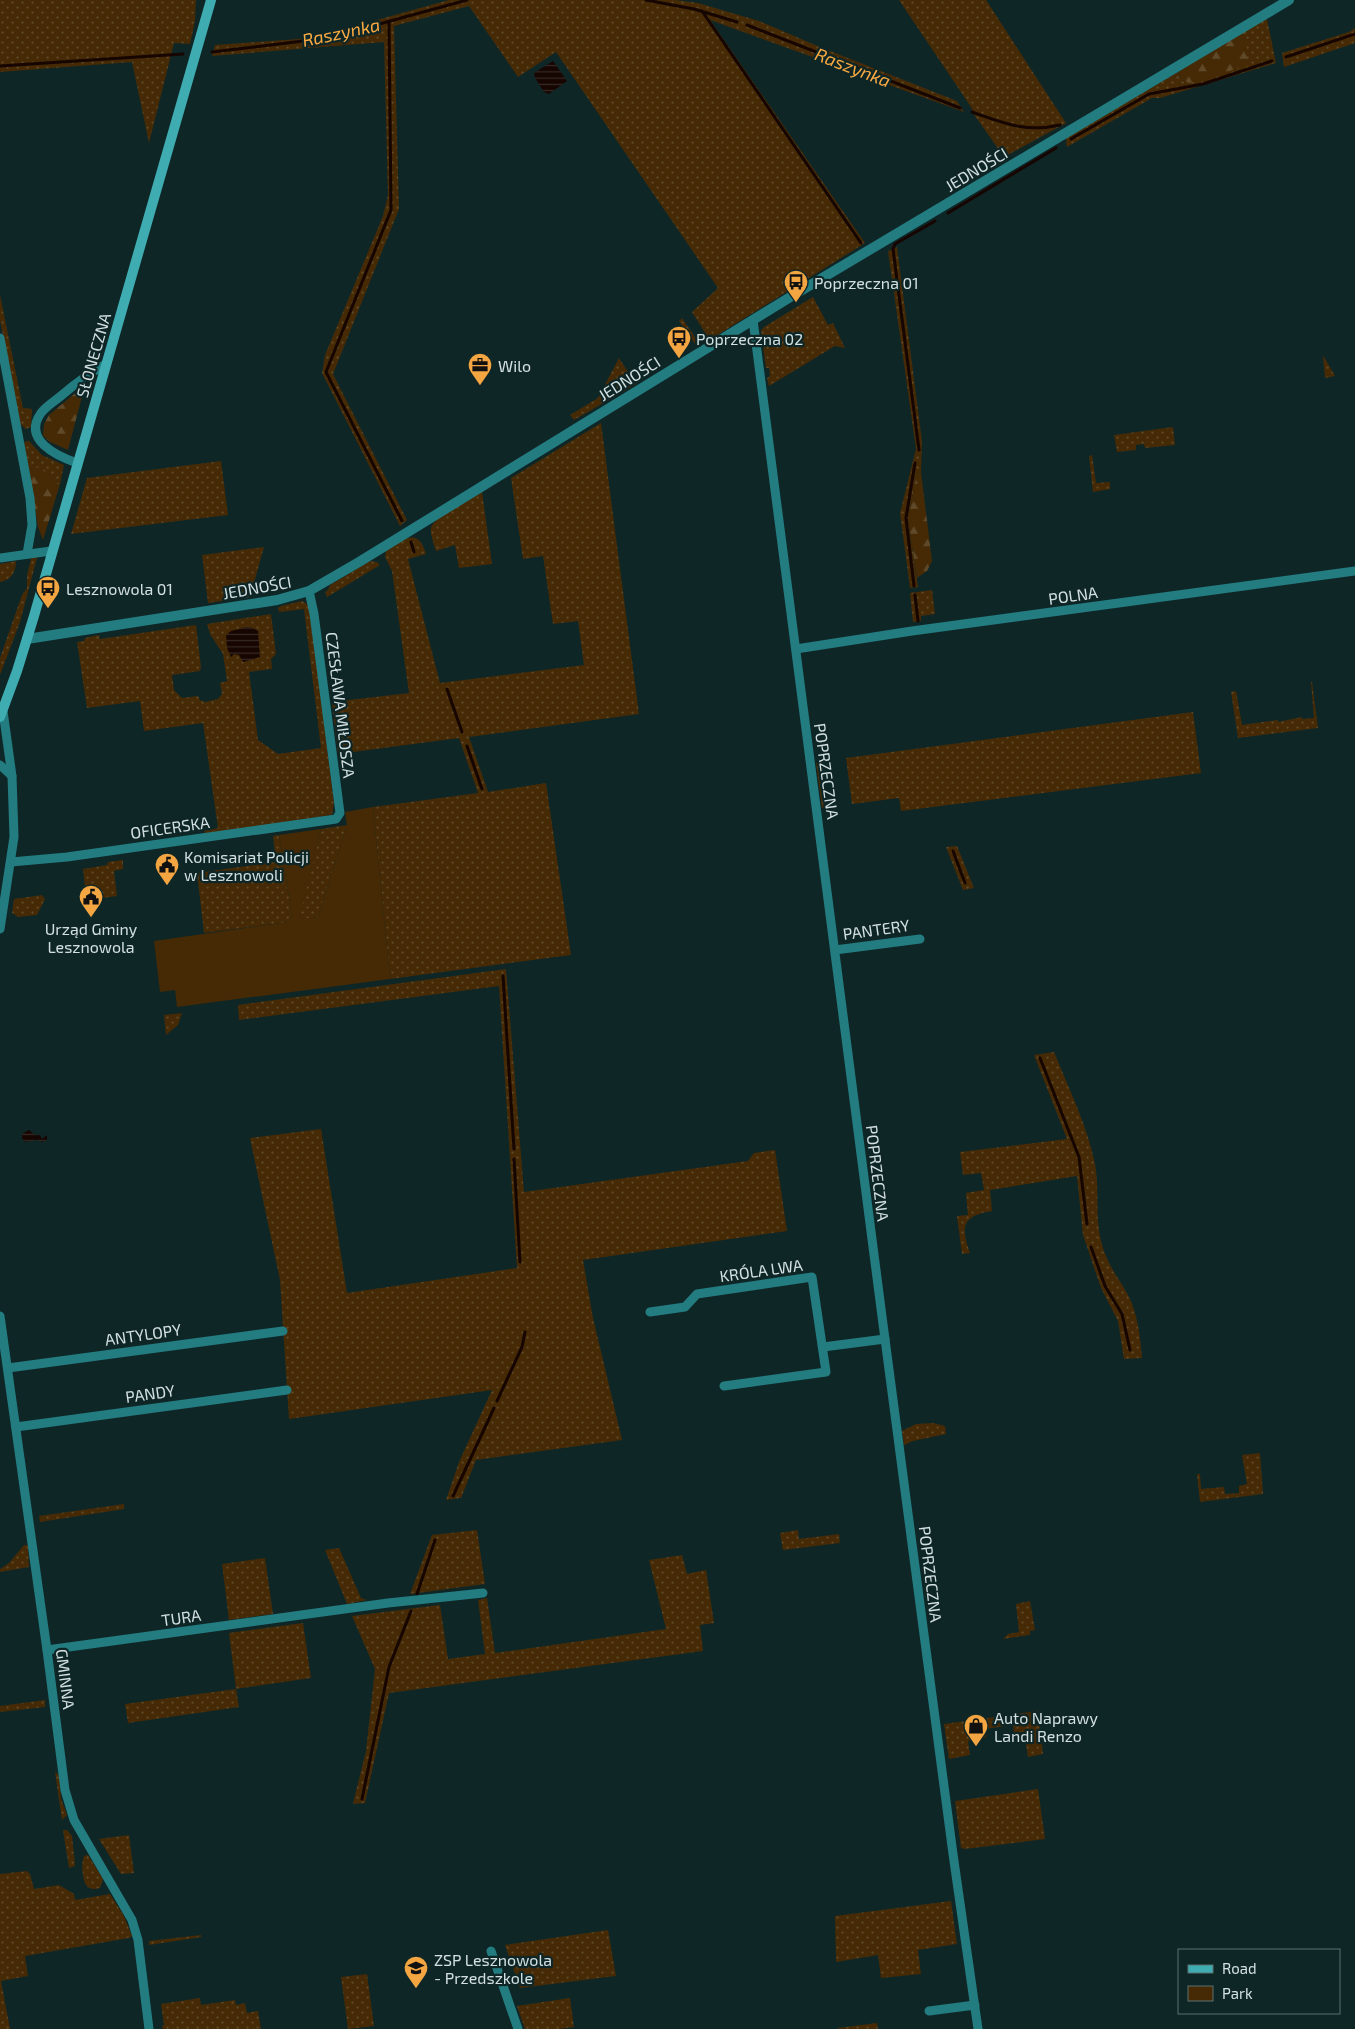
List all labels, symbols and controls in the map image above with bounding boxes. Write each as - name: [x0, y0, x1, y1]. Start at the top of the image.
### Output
- water label: Raszynka: [300, 13, 382, 51]
- water label: Raszynka: [812, 43, 894, 91]
- street label: JEDNOŚCI: [941, 143, 1011, 195]
- bus stop icon: Poprzeczna 01: [783, 269, 809, 303]
- place label: Poprzeczna 01: [814, 273, 919, 292]
- street label: SŁONECZNA: [72, 310, 114, 400]
- bus stop icon: Poprzeczna 02: [666, 325, 692, 359]
- place label: Poprzeczna 02: [696, 329, 803, 348]
- office icon: Wilo: [467, 352, 493, 386]
- street label: JEDNOŚCI: [595, 352, 663, 404]
- place label: Wilo: [498, 356, 531, 375]
- street label: JEDNOŚCI: [221, 572, 293, 602]
- bus stop icon: Lesznowola 01: [35, 575, 61, 609]
- place label: Lesznowola 01: [66, 579, 173, 598]
- street label: POLNA: [1047, 582, 1099, 608]
- street label: CZESŁAWA MIŁOSZA: [323, 631, 359, 779]
- street label: POPRZECZNA: [811, 722, 843, 820]
- street label: OFICERSKA: [129, 812, 211, 842]
- place label: Komisariat Policji w Lesznowoli: [184, 847, 309, 884]
- public building icon: Komisariat Policji w Lesznowoli: [154, 852, 180, 886]
- public building icon: Urząd Gminy Lesznowola: [78, 884, 104, 918]
- street label: PANTERY: [841, 915, 911, 943]
- place label: Urząd Gminy Lesznowola: [45, 919, 138, 956]
- street label: POPRZECZNA: [863, 1124, 893, 1222]
- street label: KRÓLA LWA: [718, 1255, 804, 1285]
- street label: ANTYLOPY: [104, 1319, 182, 1349]
- street label: PANDY: [124, 1380, 176, 1406]
- street label: POPRZECZNA: [916, 1525, 946, 1623]
- street label: TURA: [160, 1605, 202, 1629]
- street label: GMINNA: [53, 1648, 79, 1710]
- place label: Auto Naprawy Landi Renzo: [994, 1708, 1099, 1745]
- shop icon: Auto Naprawy Landi Renzo: [963, 1713, 989, 1747]
- legend: [1178, 1949, 1340, 2014]
- place label: ZSP Lesznowola - Przedszkole: [434, 1950, 552, 1987]
- school or university icon: ZSP Lesznowola - Przedszkole: [403, 1955, 429, 1989]
- text: Road: [1222, 1959, 1257, 1977]
- text: Park: [1222, 1984, 1253, 2002]

